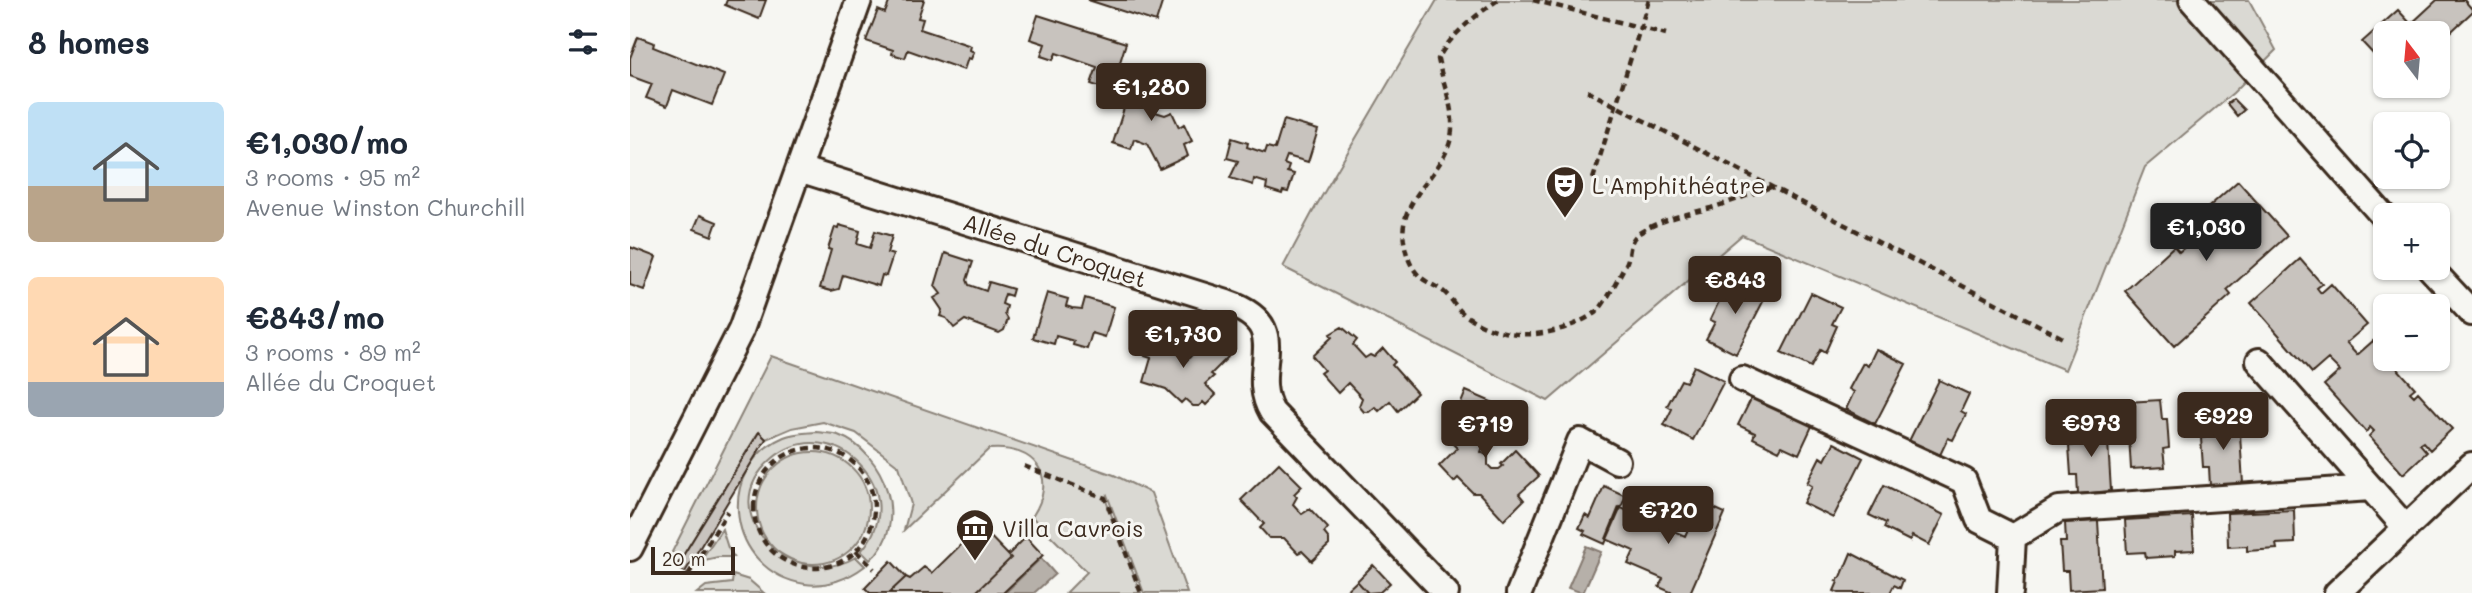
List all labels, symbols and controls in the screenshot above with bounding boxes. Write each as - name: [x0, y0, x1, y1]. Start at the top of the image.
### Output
- north arrow: [2373, 21, 2450, 98]
- map controls: [2373, 21, 2450, 371]
- text: 8 homes: [28, 22, 150, 62]
- icon: filters: [564, 23, 602, 61]
- pin: €1,280: [1094, 64, 1208, 123]
- text: €1,280: [1112, 71, 1190, 101]
- button: locate: [2373, 112, 2450, 189]
- text: €1,030/mo: [245, 122, 408, 162]
- icon: home: [84, 130, 168, 214]
- text: 3 rooms · 95 m²: [245, 162, 420, 192]
- theatre icon: L'Amphithéatre: [1544, 164, 1586, 219]
- place label: L'Amphithéatre: [1592, 170, 1765, 200]
- text: Avenue Winston Churchill: [245, 192, 526, 222]
- button: +: [2373, 203, 2450, 280]
- pin: €1,030: [2149, 204, 2263, 263]
- street label: Allée du Croquet: [959, 206, 1151, 294]
- text: €1,030: [2166, 211, 2246, 241]
- pin: €843: [1694, 256, 1776, 316]
- text: €843: [1704, 264, 1766, 294]
- button: −: [2373, 294, 2450, 371]
- text: €843/mo: [245, 297, 385, 337]
- icon: home: [84, 305, 168, 389]
- pin: €1,730: [1126, 310, 1240, 370]
- text: €1,730: [1144, 318, 1222, 348]
- text: 3 rooms · 89 m²: [245, 337, 421, 367]
- text: Allée du Croquet: [245, 367, 436, 397]
- pin: €929: [2182, 392, 2264, 452]
- pin: €719: [1444, 400, 1526, 460]
- pin: €973: [2050, 400, 2132, 459]
- text: €929: [2193, 400, 2253, 430]
- text: €973: [2061, 407, 2121, 437]
- text: €719: [1457, 408, 1513, 438]
- pin: €720: [1627, 486, 1709, 546]
- text: €720: [1638, 494, 1698, 524]
- museum icon: Villa Cavrois: [954, 507, 996, 562]
- place label: Villa Cavrois: [1002, 513, 1143, 543]
- scale bar: [651, 544, 735, 576]
- text: 20 m: [662, 546, 706, 571]

